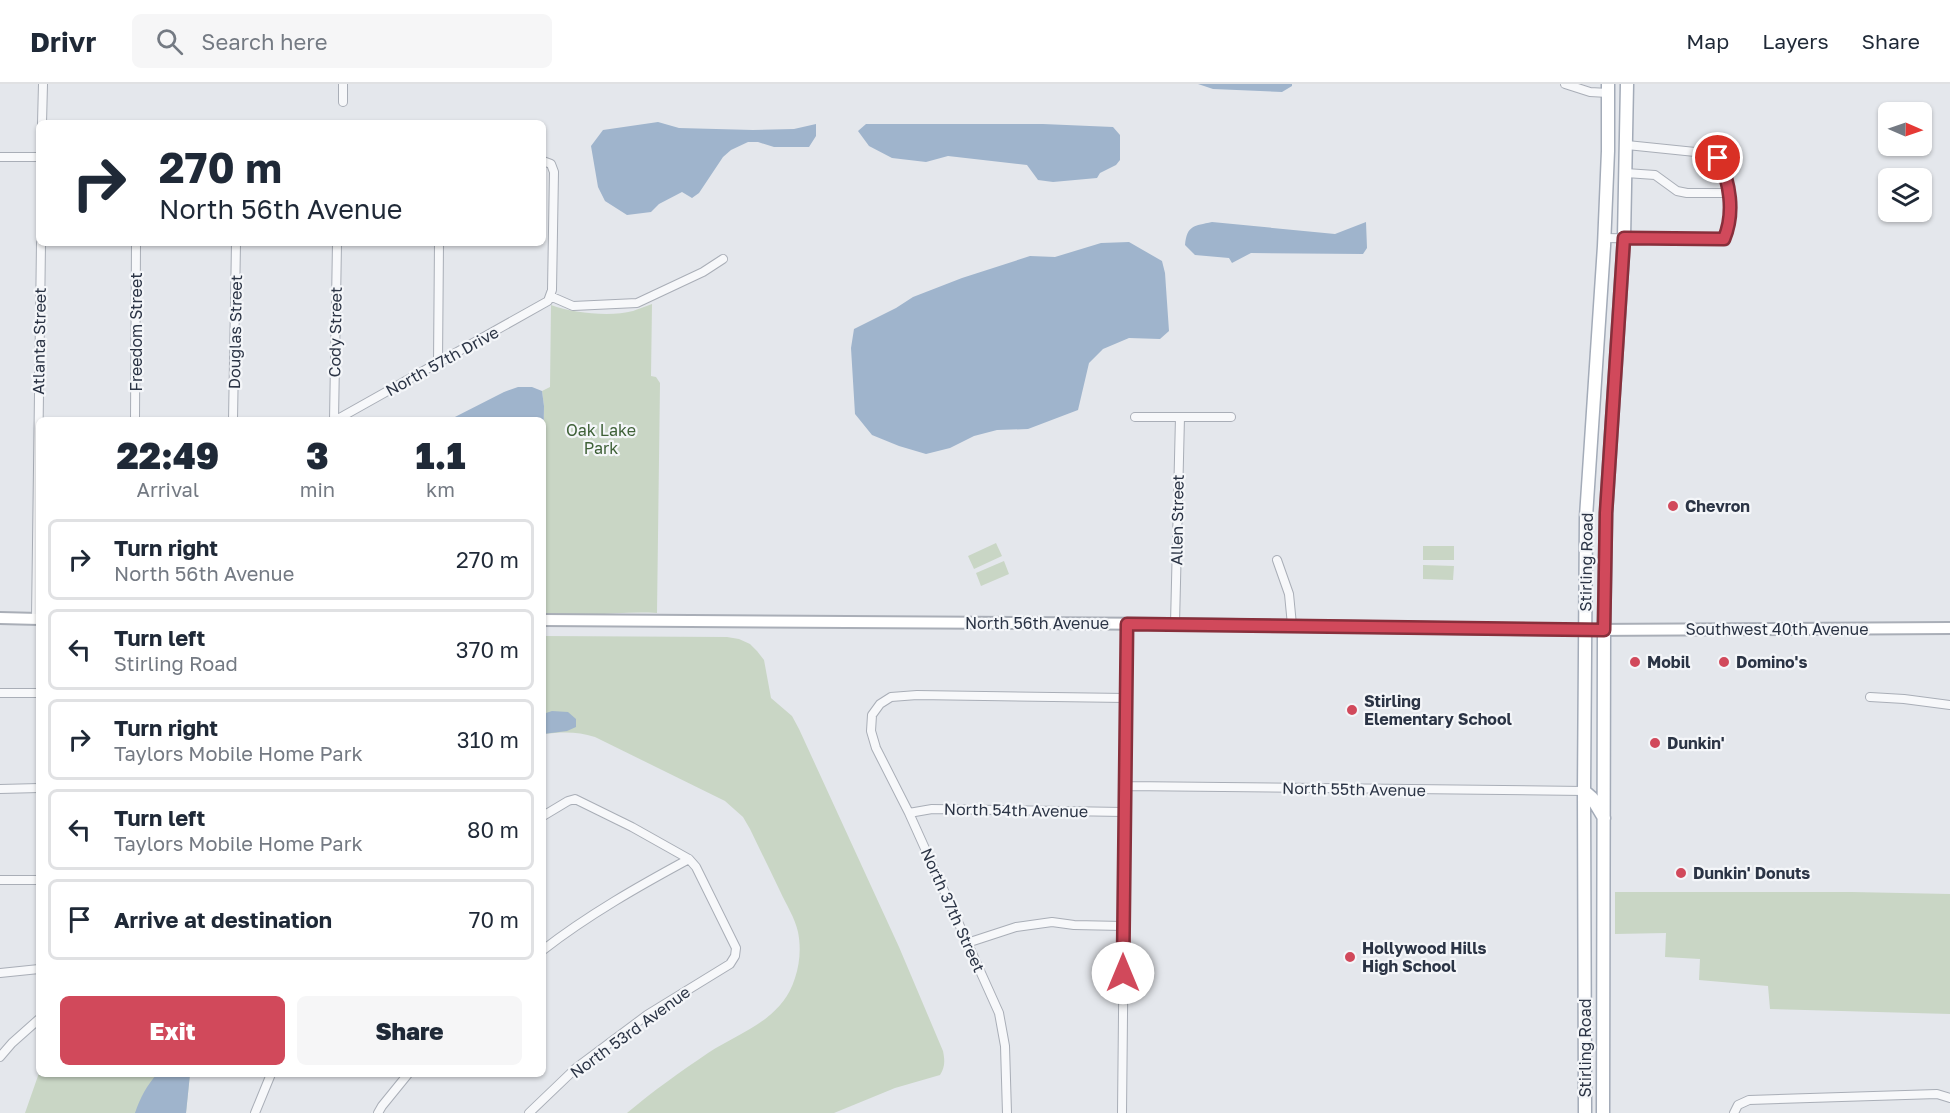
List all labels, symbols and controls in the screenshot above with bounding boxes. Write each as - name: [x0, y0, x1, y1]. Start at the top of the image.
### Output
- search box: [132, 14, 552, 68]
- text: Drivr: [30, 25, 96, 58]
- icon: search: [153, 25, 186, 58]
- text: Search here: [201, 28, 327, 55]
- text: Map: [1686, 28, 1729, 54]
- text: Layers: [1762, 28, 1829, 54]
- text: Share: [1862, 28, 1920, 54]
- north arrow: [1878, 102, 1932, 156]
- map controls: [1878, 102, 1932, 222]
- pin: [1692, 132, 1743, 183]
- icon: arrive: [1701, 141, 1734, 174]
- text: 270 m: [159, 142, 282, 192]
- icon: right: [60, 144, 138, 222]
- button: layers: [1878, 168, 1932, 222]
- text: North 56th Avenue: [159, 193, 402, 225]
- street label: Freedom Street: [126, 272, 146, 392]
- street label: Douglas Street: [224, 275, 246, 389]
- street label: Atlanta Street: [28, 287, 50, 395]
- street label: Cody Street: [324, 287, 346, 377]
- street label: North 57th Drive: [382, 322, 502, 400]
- park label: Oak Lake Park: [566, 420, 636, 458]
- text: 22:49: [116, 434, 219, 477]
- text: 3: [306, 434, 329, 477]
- text: 1.1: [416, 434, 466, 477]
- street label: Allen Street: [1166, 474, 1188, 566]
- text: Arrival: [137, 477, 199, 501]
- text: min: [300, 477, 335, 501]
- text: km: [426, 477, 455, 501]
- place label: Chevron: [1685, 496, 1750, 516]
- marker: Chevron: [1666, 499, 1680, 513]
- street label: Stirling Road: [1575, 512, 1597, 612]
- text: Turn right: [114, 534, 218, 561]
- icon: right: [63, 543, 96, 576]
- text: 270 m: [456, 546, 519, 573]
- text: North 56th Avenue: [114, 561, 294, 585]
- street label: North 56th Avenue: [965, 613, 1109, 633]
- street label: Southwest 40th Avenue: [1686, 619, 1868, 639]
- text: Turn left: [114, 624, 205, 651]
- icon: left: [63, 633, 96, 666]
- text: 370 m: [456, 636, 519, 663]
- text: Stirling Road: [114, 651, 238, 675]
- place label: Mobil: [1647, 652, 1691, 672]
- place label: Domino's: [1736, 652, 1807, 672]
- marker: Mobil: [1628, 655, 1642, 669]
- marker: Domino's: [1717, 655, 1731, 669]
- place label: Stirling Elementary School: [1364, 691, 1513, 729]
- marker: Stirling Elementary School: [1345, 703, 1359, 717]
- text: Turn right: [114, 714, 218, 741]
- icon: right: [63, 723, 96, 756]
- text: 310 m: [457, 726, 519, 753]
- place label: Dunkin': [1667, 733, 1725, 753]
- marker: Dunkin': [1648, 736, 1662, 750]
- text: Taylors Mobile Home Park: [114, 741, 363, 765]
- street label: North 55th Avenue: [1282, 778, 1426, 800]
- street label: North 54th Avenue: [944, 799, 1088, 821]
- text: Turn left: [114, 804, 205, 831]
- icon: left: [63, 813, 96, 846]
- text: 80 m: [467, 816, 519, 843]
- text: Taylors Mobile Home Park: [114, 831, 363, 855]
- street label: North 37th Street: [917, 845, 989, 975]
- place label: Dunkin' Donuts: [1693, 863, 1810, 883]
- marker: Dunkin' Donuts: [1674, 866, 1688, 880]
- icon: arrive: [63, 903, 96, 936]
- text: Arrive at destination: [114, 906, 332, 933]
- text: 70 m: [469, 906, 519, 933]
- place label: Hollywood Hills High School: [1362, 938, 1487, 976]
- position arrow: [1091, 941, 1155, 1005]
- marker: Hollywood Hills High School: [1343, 950, 1357, 964]
- street label: North 53rd Avenue: [566, 982, 694, 1082]
- button: Exit: [60, 996, 285, 1065]
- button: Share: [297, 996, 522, 1065]
- street label: Stirling Road: [1575, 998, 1595, 1098]

